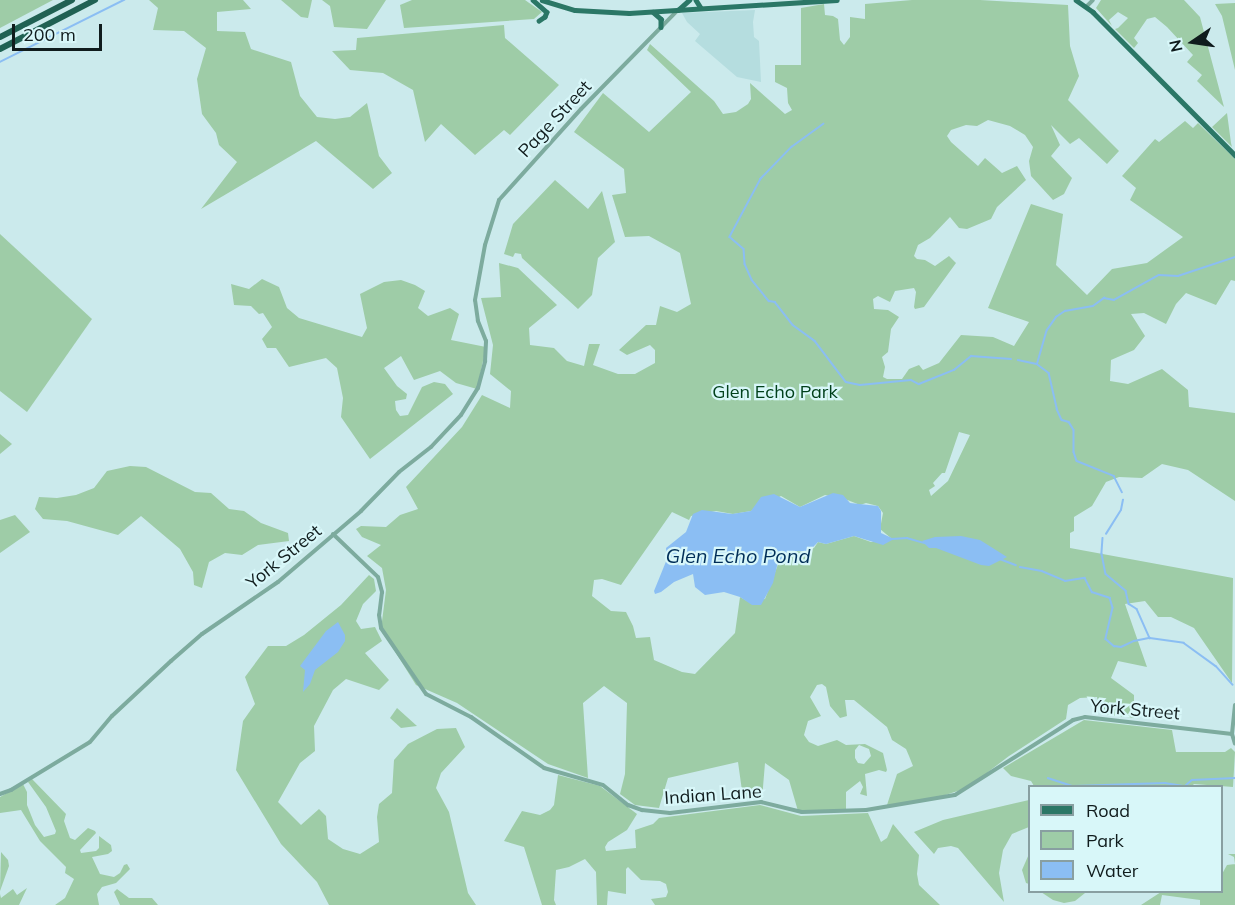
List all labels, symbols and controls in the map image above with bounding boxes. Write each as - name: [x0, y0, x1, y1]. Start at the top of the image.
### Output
- scale bar: [15, 12, 105, 50]
- north arrow: [1163, 12, 1223, 72]
- text: 200 m: [23, 23, 76, 46]
- text: N: [1164, 38, 1187, 54]
- street label: Page Street: [514, 76, 596, 162]
- park label: Glen Echo Park: [712, 381, 838, 403]
- street label: York Street: [242, 520, 326, 594]
- water label: Glen Echo Pond: [666, 543, 810, 567]
- street label: York Street: [1089, 695, 1181, 725]
- street label: Indian Lane: [664, 781, 762, 809]
- legend: [1028, 785, 1223, 893]
- text: Road: [1086, 799, 1130, 822]
- text: Park: [1086, 829, 1124, 852]
- text: Water: [1086, 859, 1138, 882]

